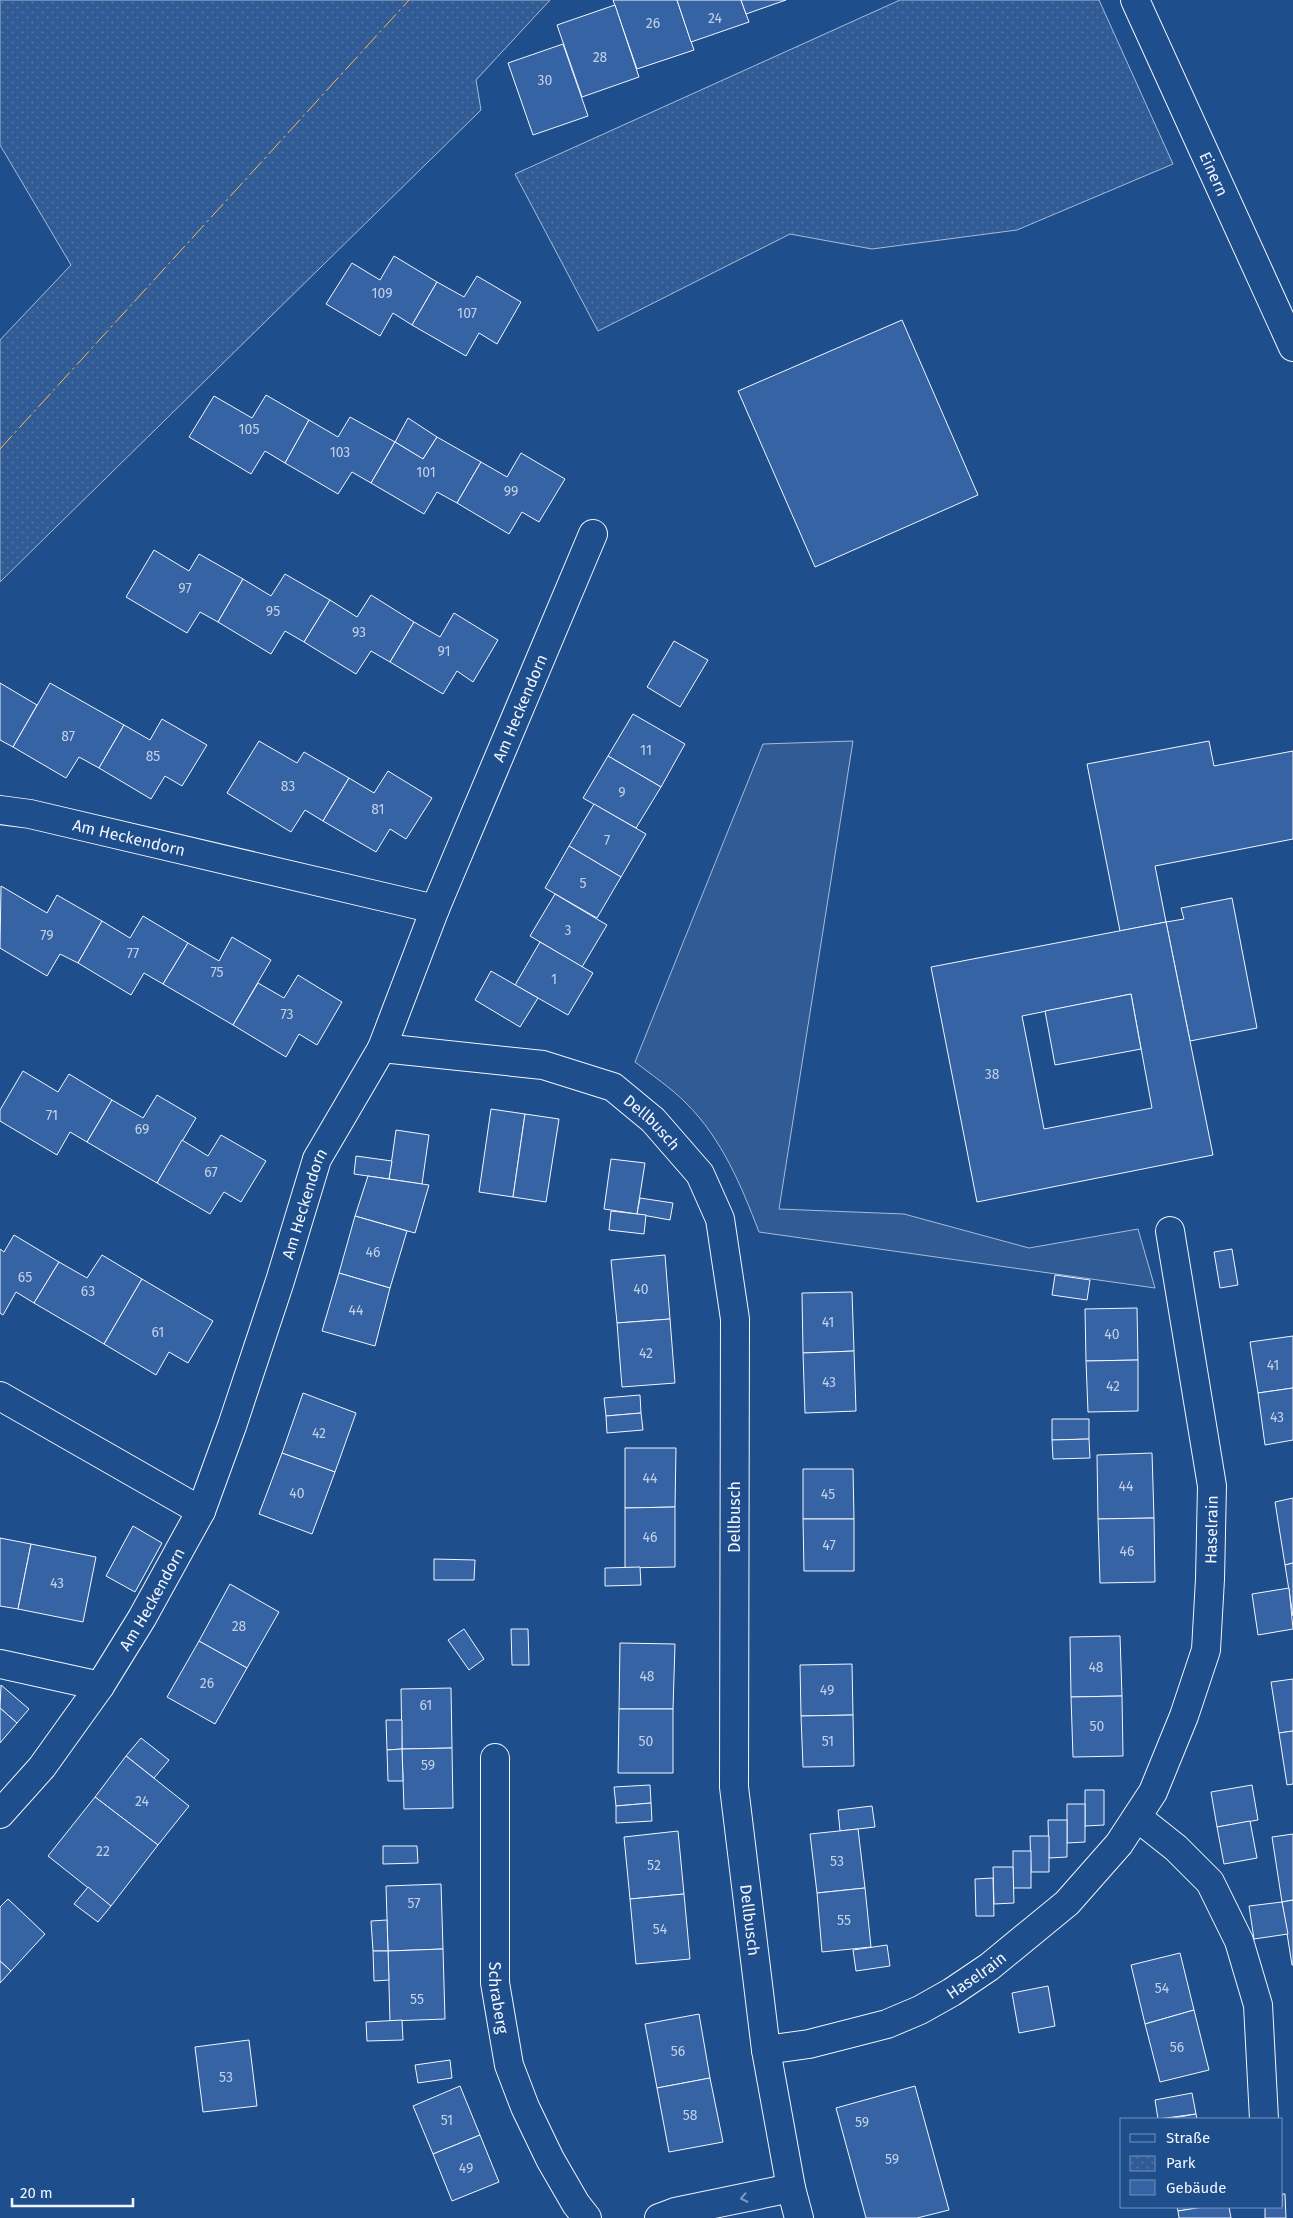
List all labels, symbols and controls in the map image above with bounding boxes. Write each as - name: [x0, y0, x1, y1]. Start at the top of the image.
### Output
- house number: 24: [708, 10, 723, 27]
- house number: 26: [646, 15, 660, 32]
- house number: 28: [593, 49, 608, 66]
- house number: 30: [538, 72, 553, 89]
- street label: Einern: [1195, 149, 1232, 199]
- house number: 109: [371, 285, 393, 302]
- house number: 107: [457, 305, 477, 322]
- house number: 105: [239, 421, 259, 438]
- house number: 103: [330, 444, 350, 461]
- house number: 101: [416, 464, 436, 481]
- house number: 99: [504, 483, 518, 500]
- house number: 97: [178, 580, 192, 597]
- house number: 95: [266, 603, 280, 620]
- house number: 93: [352, 624, 366, 641]
- house number: 91: [437, 643, 451, 660]
- street label: Am Heckendorn: [489, 651, 551, 765]
- house number: 87: [61, 728, 75, 745]
- house number: 11: [640, 742, 652, 759]
- house number: 85: [146, 748, 160, 765]
- house number: 83: [281, 778, 295, 795]
- house number: 9: [618, 784, 626, 801]
- house number: 81: [371, 801, 385, 818]
- street label: Am Heckendorn: [71, 815, 187, 860]
- house number: 7: [604, 832, 610, 849]
- house number: 5: [579, 875, 587, 892]
- house number: 3: [565, 922, 572, 939]
- house number: 79: [40, 927, 54, 944]
- house number: 77: [127, 945, 139, 962]
- house number: 75: [210, 964, 224, 981]
- house number: 1: [551, 971, 557, 988]
- house number: 73: [280, 1006, 294, 1023]
- house number: 38: [985, 1066, 1000, 1083]
- street label: Dellbusch: [620, 1091, 684, 1154]
- house number: 71: [46, 1107, 58, 1124]
- house number: 69: [135, 1121, 149, 1138]
- street label: Am Heckendorn: [278, 1145, 331, 1261]
- house number: 67: [204, 1164, 218, 1181]
- house number: 46: [366, 1244, 380, 1261]
- house number: 65: [18, 1269, 32, 1286]
- house number: 40: [633, 1281, 649, 1298]
- house number: 63: [81, 1283, 95, 1300]
- house number: 44: [349, 1302, 364, 1319]
- house number: 41: [822, 1314, 834, 1331]
- house number: 61: [152, 1324, 164, 1341]
- house number: 40: [1104, 1326, 1120, 1343]
- house number: 42: [639, 1345, 653, 1362]
- house number: 41: [1267, 1357, 1279, 1374]
- house number: 43: [822, 1374, 836, 1391]
- house number: 42: [1106, 1378, 1120, 1395]
- house number: 43: [1270, 1409, 1284, 1426]
- house number: 42: [312, 1425, 326, 1442]
- house number: 44: [643, 1470, 658, 1487]
- house number: 44: [1119, 1478, 1134, 1495]
- street label: Dellbusch: [725, 1481, 744, 1553]
- house number: 40: [289, 1485, 305, 1502]
- house number: 45: [821, 1486, 835, 1503]
- street label: Haselrain: [1201, 1495, 1222, 1564]
- house number: 46: [643, 1529, 657, 1546]
- house number: 47: [822, 1537, 836, 1554]
- house number: 46: [1120, 1543, 1134, 1560]
- street label: Am Heckendorn: [115, 1544, 189, 1654]
- house number: 43: [50, 1575, 64, 1592]
- house number: 28: [232, 1618, 247, 1635]
- house number: 48: [1088, 1659, 1104, 1676]
- house number: 48: [639, 1668, 655, 1685]
- house number: 26: [200, 1675, 214, 1692]
- house number: 49: [820, 1682, 834, 1699]
- house number: 61: [420, 1697, 432, 1714]
- house number: 50: [1090, 1718, 1105, 1735]
- house number: 50: [639, 1733, 654, 1750]
- house number: 51: [822, 1733, 834, 1750]
- house number: 59: [421, 1757, 435, 1774]
- house number: 24: [135, 1793, 150, 1810]
- house number: 22: [96, 1843, 110, 1860]
- house number: 53: [830, 1853, 844, 1870]
- house number: 52: [647, 1857, 661, 1874]
- street label: Dellbusch: [736, 1883, 763, 1957]
- house number: 57: [408, 1895, 420, 1912]
- house number: 55: [837, 1912, 851, 1929]
- house number: 54: [653, 1921, 668, 1938]
- street label: Haselrain: [943, 1948, 1010, 2003]
- street label: Schraberg: [485, 1962, 513, 2036]
- house number: 54: [1155, 1980, 1170, 1997]
- house number: 55: [410, 1991, 424, 2008]
- house number: 56: [1170, 2039, 1184, 2056]
- house number: 56: [671, 2043, 685, 2060]
- house number: 53: [219, 2069, 233, 2086]
- house number: 58: [683, 2107, 698, 2124]
- house number: 51: [441, 2112, 453, 2129]
- house number: 59: [855, 2114, 869, 2131]
- legend: [1120, 2118, 1283, 2208]
- text: Straße: [1166, 2129, 1210, 2147]
- house number: 59: [885, 2151, 899, 2168]
- text: Park: [1166, 2154, 1196, 2172]
- house number: 49: [459, 2160, 473, 2177]
- scale bar: [12, 2176, 134, 2208]
- text: Gebäude: [1166, 2179, 1226, 2197]
- text: 20 m: [20, 2184, 53, 2202]
- one-way arrow: [739, 2192, 748, 2203]

